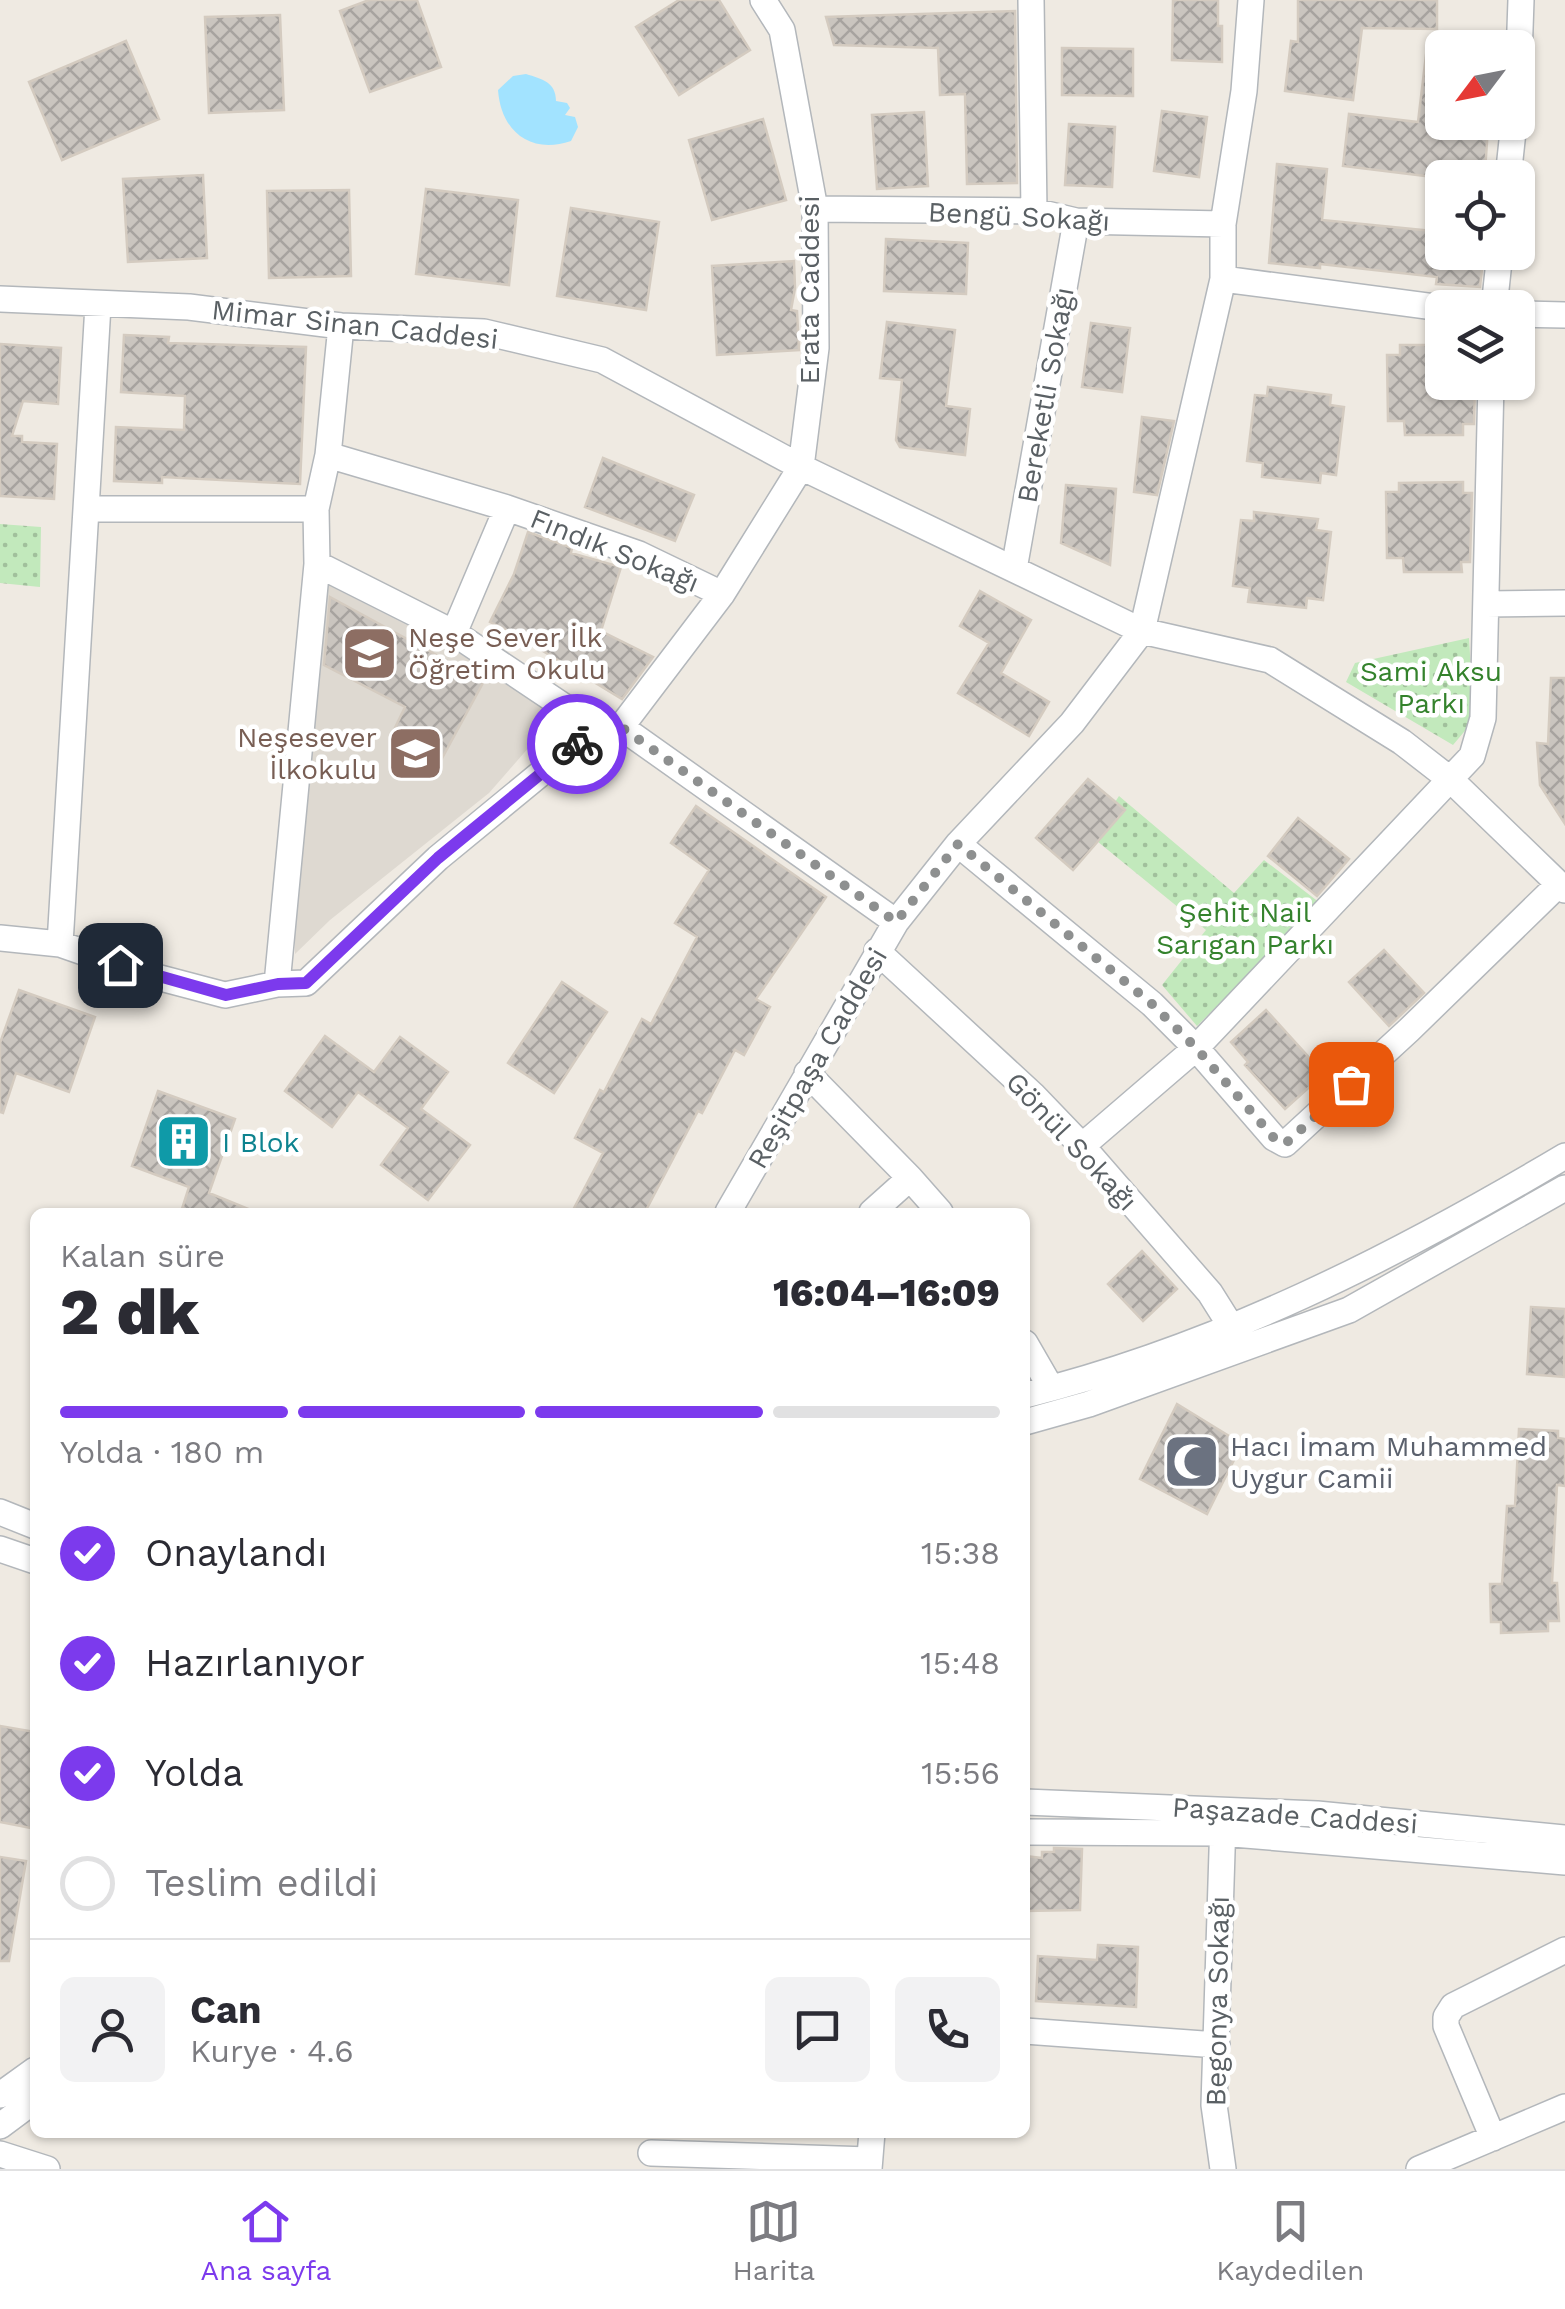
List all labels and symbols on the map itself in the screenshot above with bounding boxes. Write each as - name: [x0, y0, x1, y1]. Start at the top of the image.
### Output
- north arrow: [1425, 30, 1535, 140]
- street label: Erata Caddesi: [793, 195, 826, 385]
- street label: Bengü Sokağı: [927, 195, 1111, 238]
- street label: Bereketli Sokağı: [1010, 285, 1081, 506]
- street label: Mimar Sinan Caddesi: [210, 293, 500, 356]
- street label: Fındık Sokağı: [526, 502, 704, 599]
- place label: Neşe Sever İlk Öğretim Okulu: [408, 621, 606, 686]
- school or university icon: Neşe Sever İlk Öğretim Okulu: [339, 623, 399, 683]
- park label: Sami Aksu Parkı: [1360, 655, 1502, 720]
- courier: [527, 694, 627, 794]
- place label: Neşesever İlkokulu: [237, 721, 377, 786]
- school or university icon: Neşesever İlkokulu: [386, 723, 446, 783]
- park label: Şehit Nail Sarıgan Parkı: [1156, 896, 1334, 961]
- pin: [78, 923, 163, 1008]
- street label: Reşitpaşa Caddesi: [741, 942, 894, 1175]
- pin: [1309, 1042, 1394, 1127]
- street label: Gönül Sokağı: [999, 1065, 1144, 1217]
- building icon: I Blok: [153, 1112, 213, 1172]
- place label: I Blok: [222, 1126, 299, 1159]
- place label: Hacı İmam Muhammed Uygur Camii: [1230, 1430, 1547, 1495]
- mosque icon: Hacı İmam Muhammed Uygur Camii: [1161, 1432, 1221, 1492]
- street label: Paşazade Caddesi: [1171, 1790, 1419, 1841]
- street label: Begonya Sokağı: [1199, 1896, 1236, 2107]

